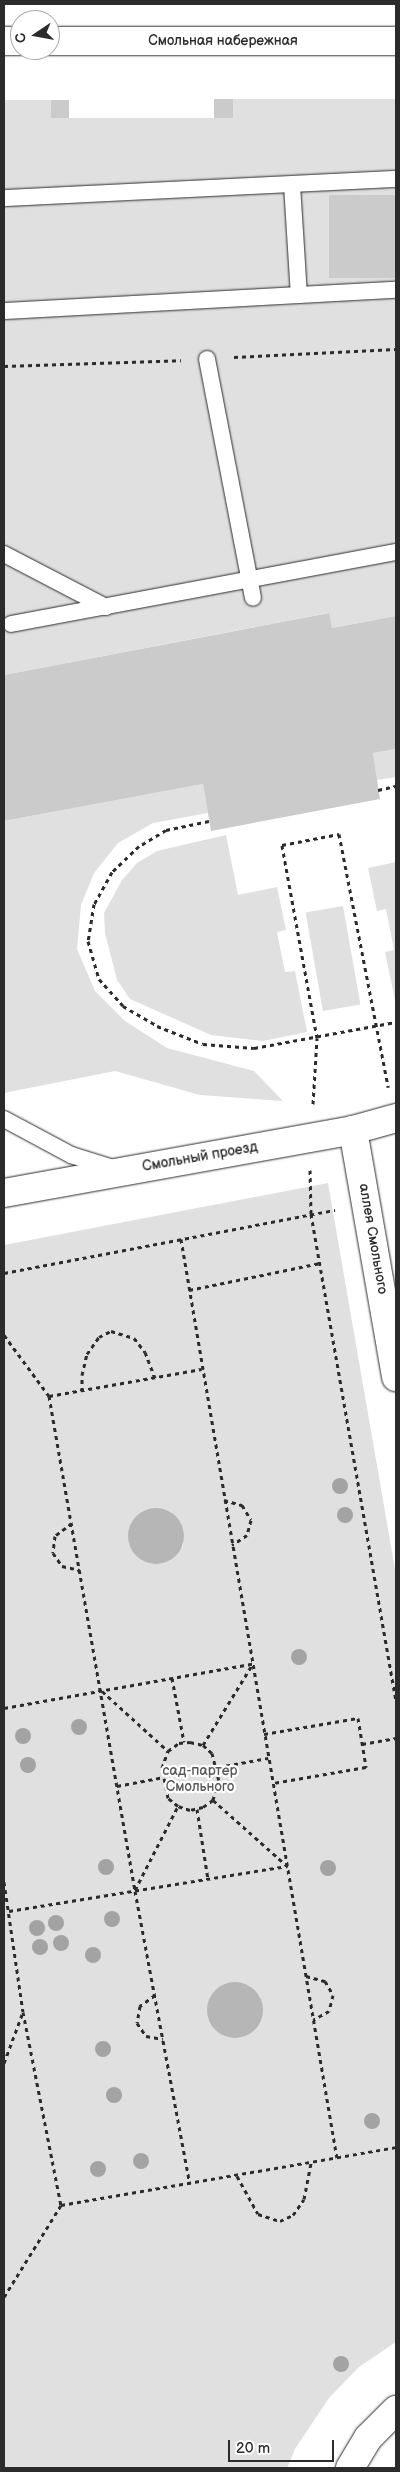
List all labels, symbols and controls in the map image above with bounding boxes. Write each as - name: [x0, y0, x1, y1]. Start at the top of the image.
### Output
- north arrow: [10, 10, 60, 60]
- text: С: [11, 31, 30, 45]
- street label: Смольная набережная: [148, 33, 298, 49]
- street label: Смольный проезд: [141, 1139, 259, 1175]
- street label: аллея Смольного: [355, 1182, 391, 1296]
- park label: сад-партер Смольного: [163, 1763, 237, 1795]
- scale bar: [230, 2430, 336, 2462]
- text: 20 m: [236, 2439, 270, 2458]

